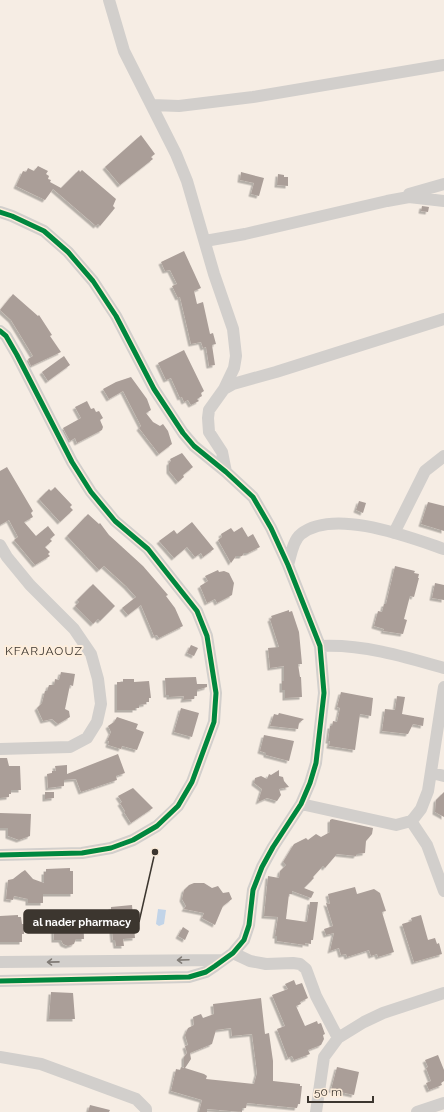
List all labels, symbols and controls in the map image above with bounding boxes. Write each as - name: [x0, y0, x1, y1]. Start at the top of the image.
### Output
- district label: KFARJAOUZ: [5, 644, 83, 658]
- callout: al nader pharmacy: [24, 910, 139, 933]
- text: al nader pharmacy: [33, 916, 131, 929]
- one-way arrow: [177, 956, 190, 964]
- one-way arrow: [47, 958, 60, 966]
- scale bar: [308, 1078, 373, 1104]
- text: 50 m: [314, 1085, 342, 1099]

